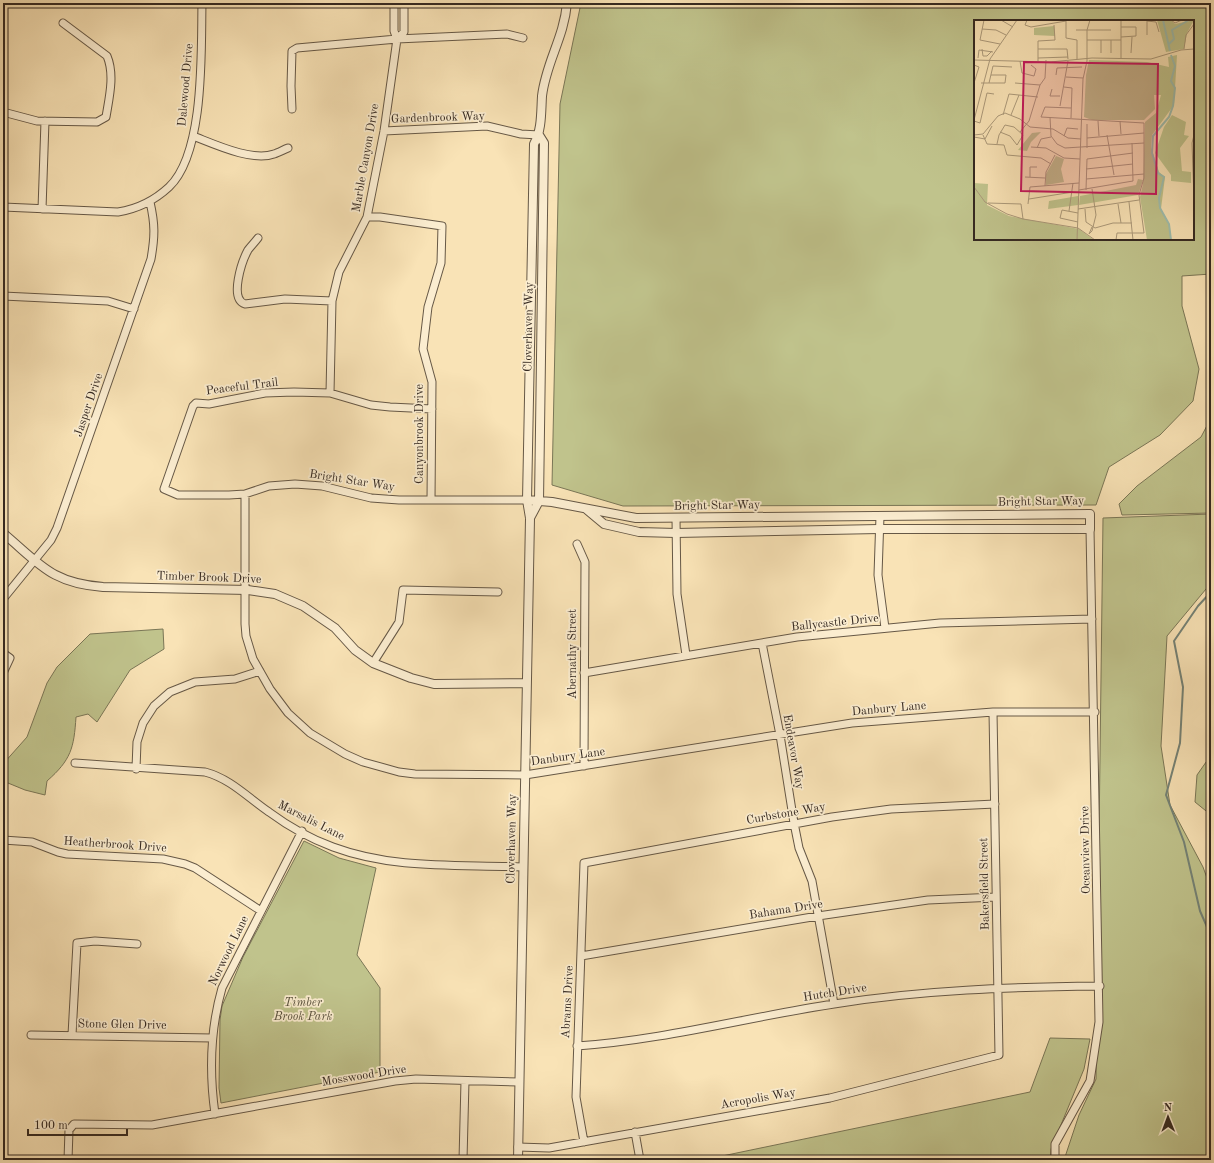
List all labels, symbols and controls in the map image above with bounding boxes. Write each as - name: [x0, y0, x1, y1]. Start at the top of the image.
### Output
- inset map: [974, 20, 1194, 240]
- street label: Dalewood Drive: [176, 43, 196, 127]
- street label: Marble Canyon Drive: [351, 102, 382, 213]
- street label: Gardenbrook Way: [391, 110, 486, 126]
- street label: Cloverhaven Way: [522, 281, 536, 372]
- street label: Jasper Drive: [73, 371, 106, 438]
- street label: Peaceful Trail: [205, 377, 279, 397]
- street label: Canyonbrook Drive: [414, 383, 426, 484]
- street label: Bright Star Way: [308, 468, 396, 494]
- street label: Bright Star Way: [997, 495, 1085, 509]
- street label: Bright Star Way: [673, 499, 761, 513]
- street label: Timber Brook Drive: [156, 570, 262, 586]
- street label: Abernathy Street: [567, 609, 579, 699]
- street label: Ballycastle Drive: [791, 612, 880, 634]
- street label: Danbury Lane: [851, 700, 927, 718]
- street label: Endeavor Way: [780, 714, 806, 791]
- street label: Danbury Lane: [530, 746, 606, 768]
- street label: Cloverhaven Way: [505, 793, 519, 884]
- street label: Marsalis Lane: [276, 799, 347, 843]
- street label: Curbstone Way: [745, 801, 827, 827]
- street label: Oceanview Drive: [1079, 805, 1093, 894]
- street label: Heatherbrook Drive: [63, 835, 168, 855]
- street label: Bakersfield Street: [978, 838, 992, 930]
- street label: Bahama Drive: [748, 898, 824, 922]
- street label: Norwood Lane: [207, 914, 251, 988]
- street label: Abrams Drive: [560, 965, 576, 1039]
- street label: Hutch Drive: [802, 982, 868, 1004]
- park label: Timber Brook Park: [273, 997, 332, 1023]
- street label: Stone Glen Drive: [77, 1018, 167, 1032]
- street label: Mosswood Drive: [321, 1063, 408, 1089]
- street label: Acropolis Way: [719, 1086, 797, 1112]
- north arrow: [1148, 1097, 1188, 1137]
- text: N: [1164, 1103, 1173, 1114]
- scale bar: [28, 1111, 127, 1137]
- text: 100 m: [34, 1120, 68, 1132]

